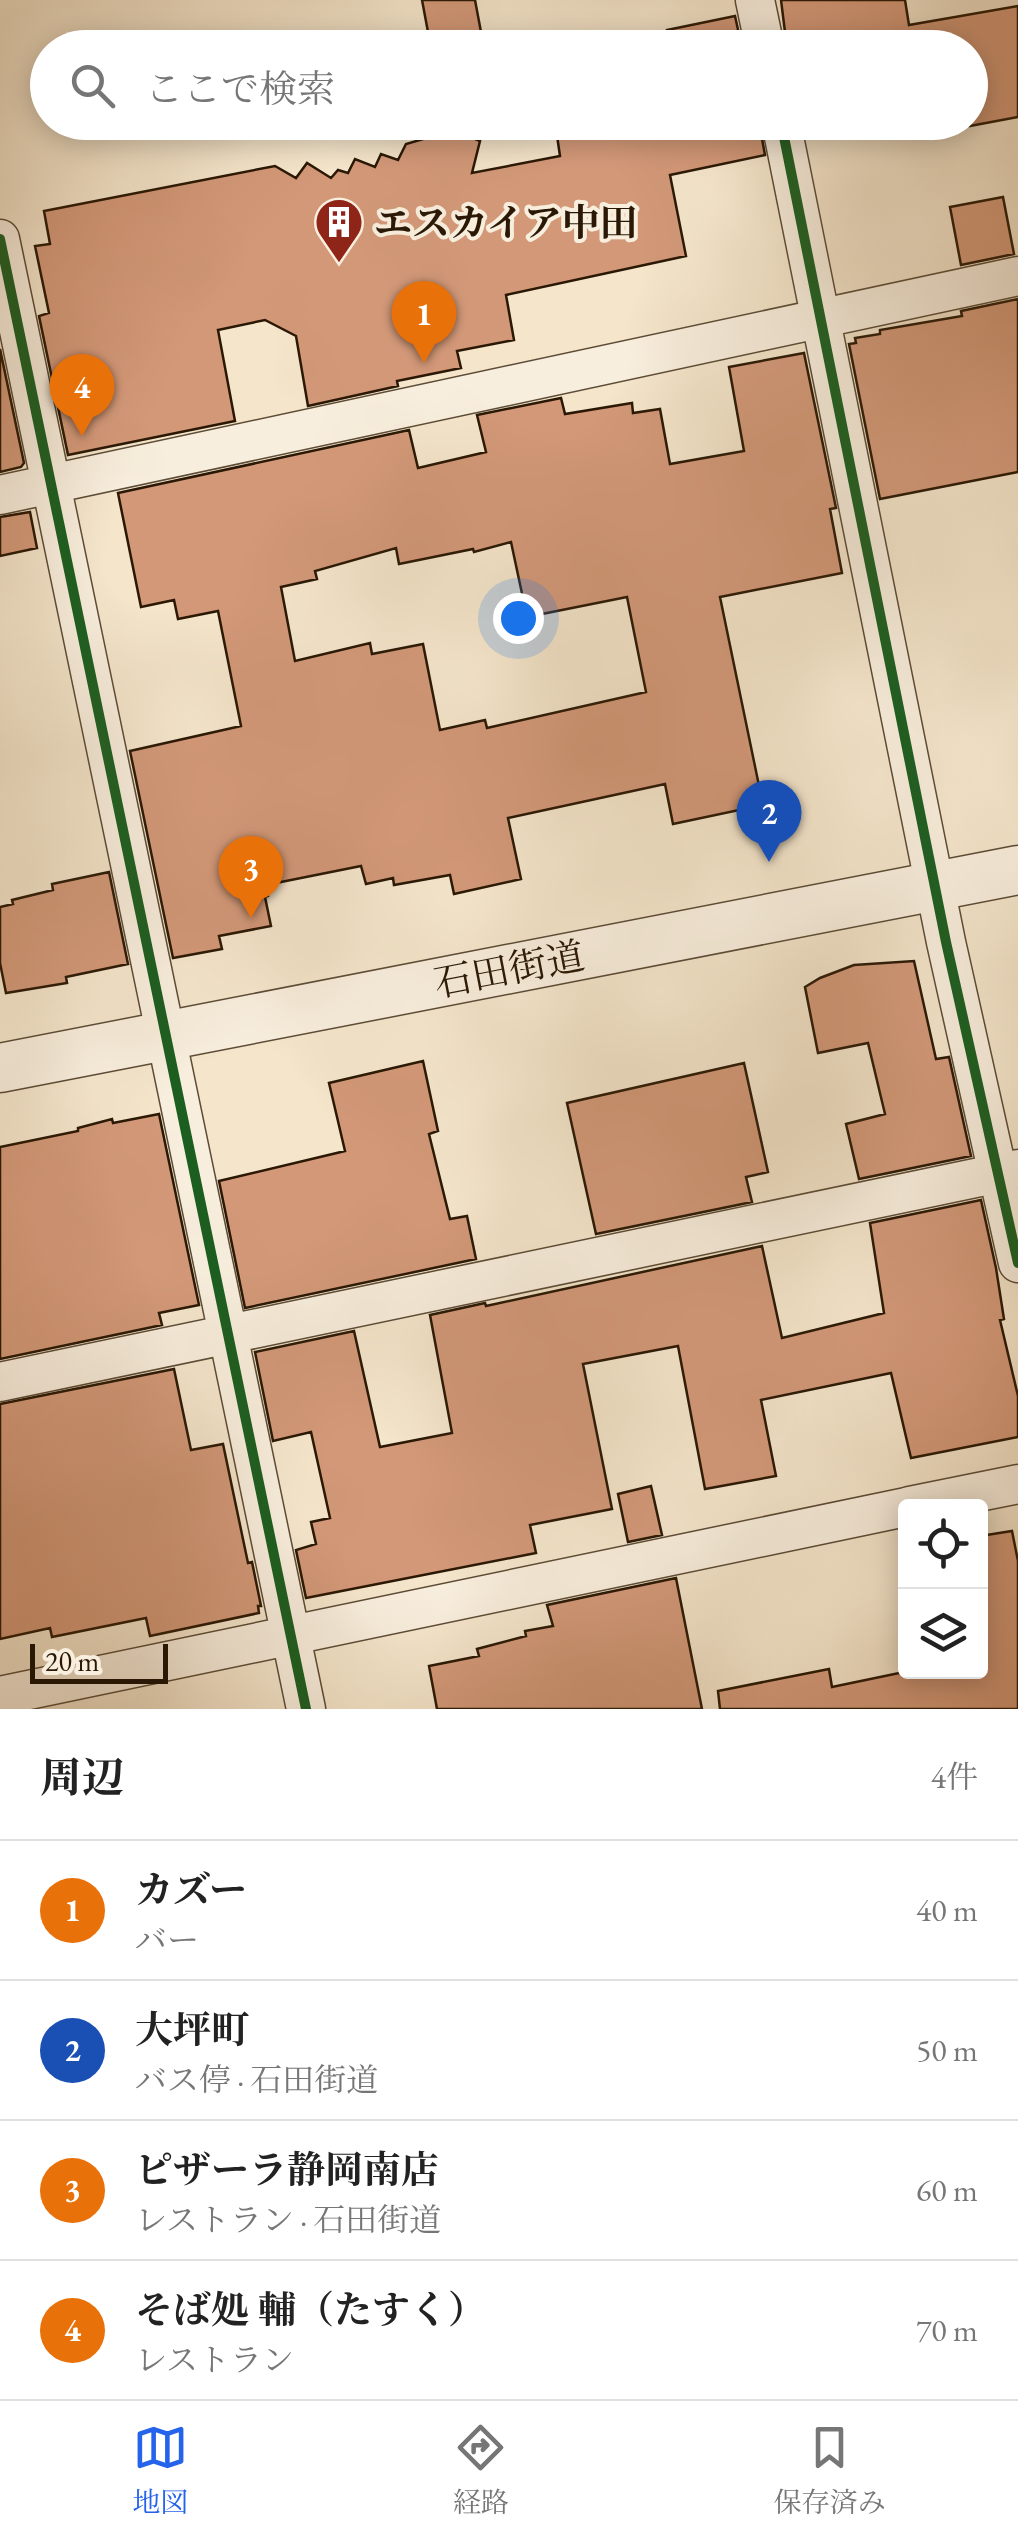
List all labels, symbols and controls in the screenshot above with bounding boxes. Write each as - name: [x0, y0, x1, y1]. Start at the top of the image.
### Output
- search box: [30, 30, 988, 140]
- icon: search: [65, 58, 120, 113]
- text: ここで検索: [145, 64, 335, 113]
- building icon: エスカイア中田: [313, 196, 365, 264]
- place label: エスカイア中田: [374, 198, 638, 247]
- pin: 1: [392, 280, 456, 363]
- pin: 4: [49, 354, 114, 436]
- your location: [493, 593, 544, 644]
- pin: 2: [736, 780, 802, 862]
- pin: 3: [218, 836, 284, 918]
- street label: 石田街道: [430, 930, 588, 1008]
- map controls: [898, 1499, 988, 1679]
- button: locate: [898, 1499, 988, 1589]
- button: layers: [898, 1589, 988, 1679]
- scale bar: [30, 1639, 168, 1684]
- text: 20 m: [45, 1643, 99, 1679]
- text: 周辺: [40, 1750, 124, 1805]
- text: 4件: [931, 1756, 978, 1798]
- text: カズー: [135, 1865, 247, 1914]
- text: 1: [64, 1889, 81, 1931]
- text: 40 m: [916, 1889, 978, 1931]
- text: バー: [135, 1919, 199, 1961]
- text: 大坪町: [135, 2005, 249, 2054]
- text: 2: [64, 2029, 81, 2071]
- text: 50 m: [916, 2029, 978, 2071]
- text: バス停 · 石田街道: [135, 2059, 378, 2101]
- text: ピザーラ静岡南店: [135, 2145, 439, 2194]
- text: 3: [64, 2169, 81, 2211]
- text: 60 m: [916, 2169, 978, 2211]
- text: レストラン · 石田街道: [135, 2199, 441, 2241]
- text: そば処 輔（たすく）: [135, 2285, 486, 2334]
- text: 4: [64, 2309, 81, 2351]
- text: 70 m: [916, 2309, 978, 2351]
- text: レストラン: [135, 2339, 294, 2381]
- tab: 地図: [132, 2420, 188, 2520]
- tab: 経路: [453, 2420, 509, 2520]
- tab: 保存済み: [774, 2420, 886, 2520]

